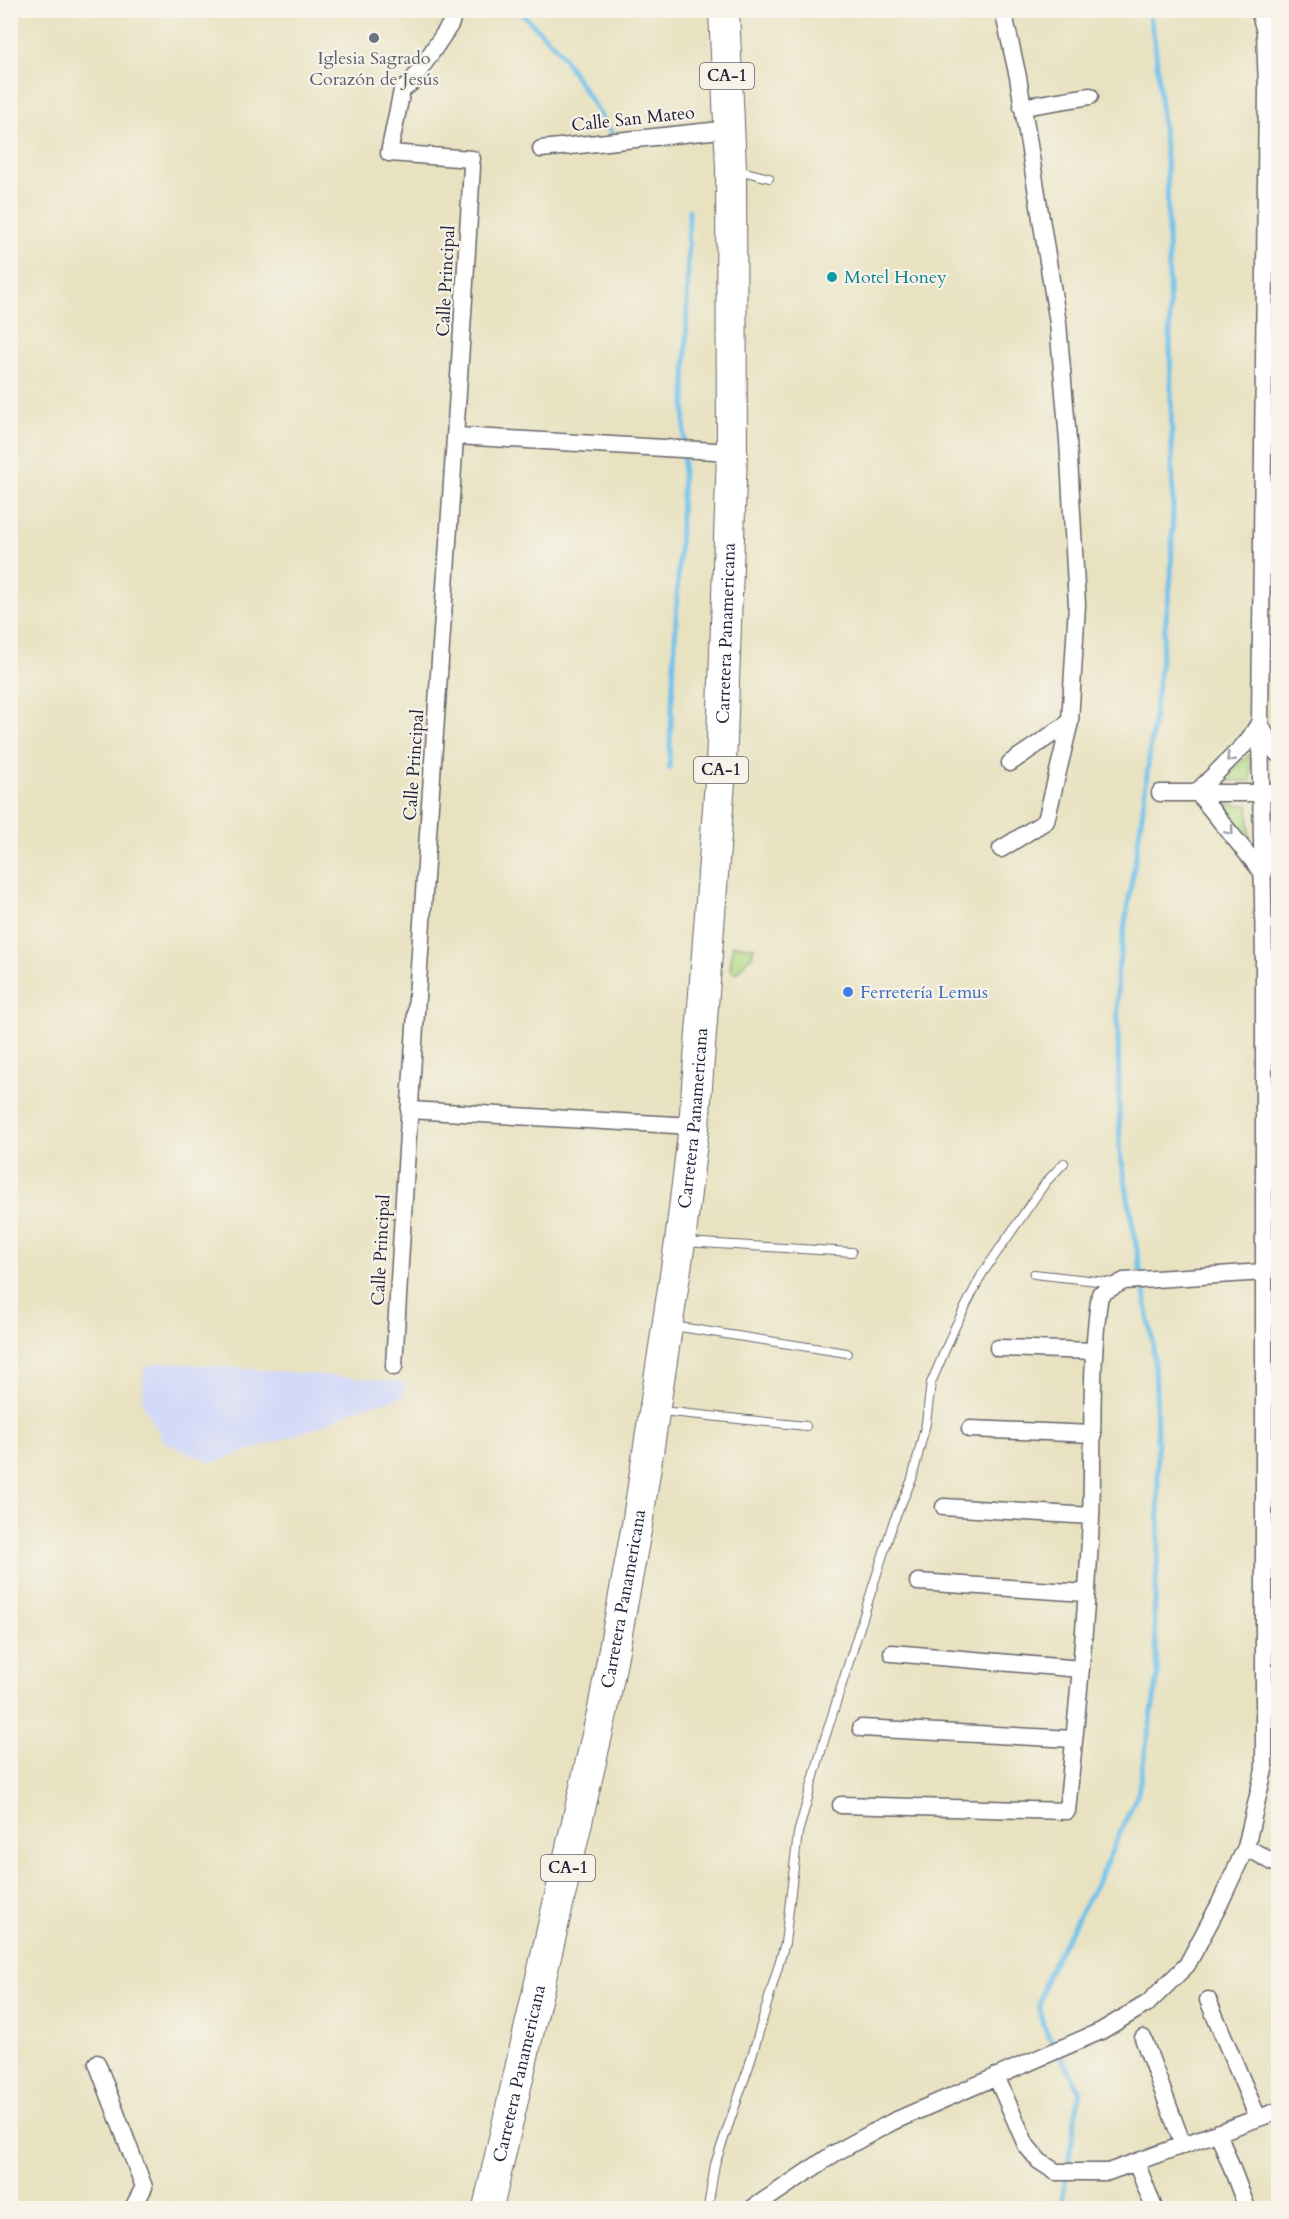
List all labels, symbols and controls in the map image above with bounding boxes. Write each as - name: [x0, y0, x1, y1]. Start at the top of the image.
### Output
- marker: Iglesia Sagrado Corazón de Jesús: [367, 31, 381, 45]
- place label: Iglesia Sagrado Corazón de Jesús: [309, 46, 439, 92]
- road number: CA-1: [700, 63, 754, 89]
- street label: Calle San Mateo: [570, 100, 696, 138]
- street label: Calle Principal: [431, 224, 461, 337]
- place label: Motel Honey: [844, 265, 947, 290]
- marker: Motel Honey: [825, 270, 839, 284]
- street label: Carretera Panamericana: [710, 542, 741, 725]
- street label: Calle Principal: [398, 708, 430, 821]
- one-way arrow: [1226, 751, 1237, 762]
- road number: CA-1: [694, 757, 748, 783]
- one-way arrow: [1223, 825, 1234, 835]
- place label: Ferretería Lemus: [860, 980, 988, 1005]
- marker: Ferretería Lemus: [841, 985, 855, 999]
- street label: Carretera Panamericana: [672, 1027, 714, 1210]
- street label: Calle Principal: [366, 1193, 396, 1306]
- street label: Carretera Panamericana: [595, 1508, 652, 1690]
- road number: CA-1: [541, 1855, 595, 1881]
- street label: Carretera Panamericana: [486, 1982, 552, 2165]

